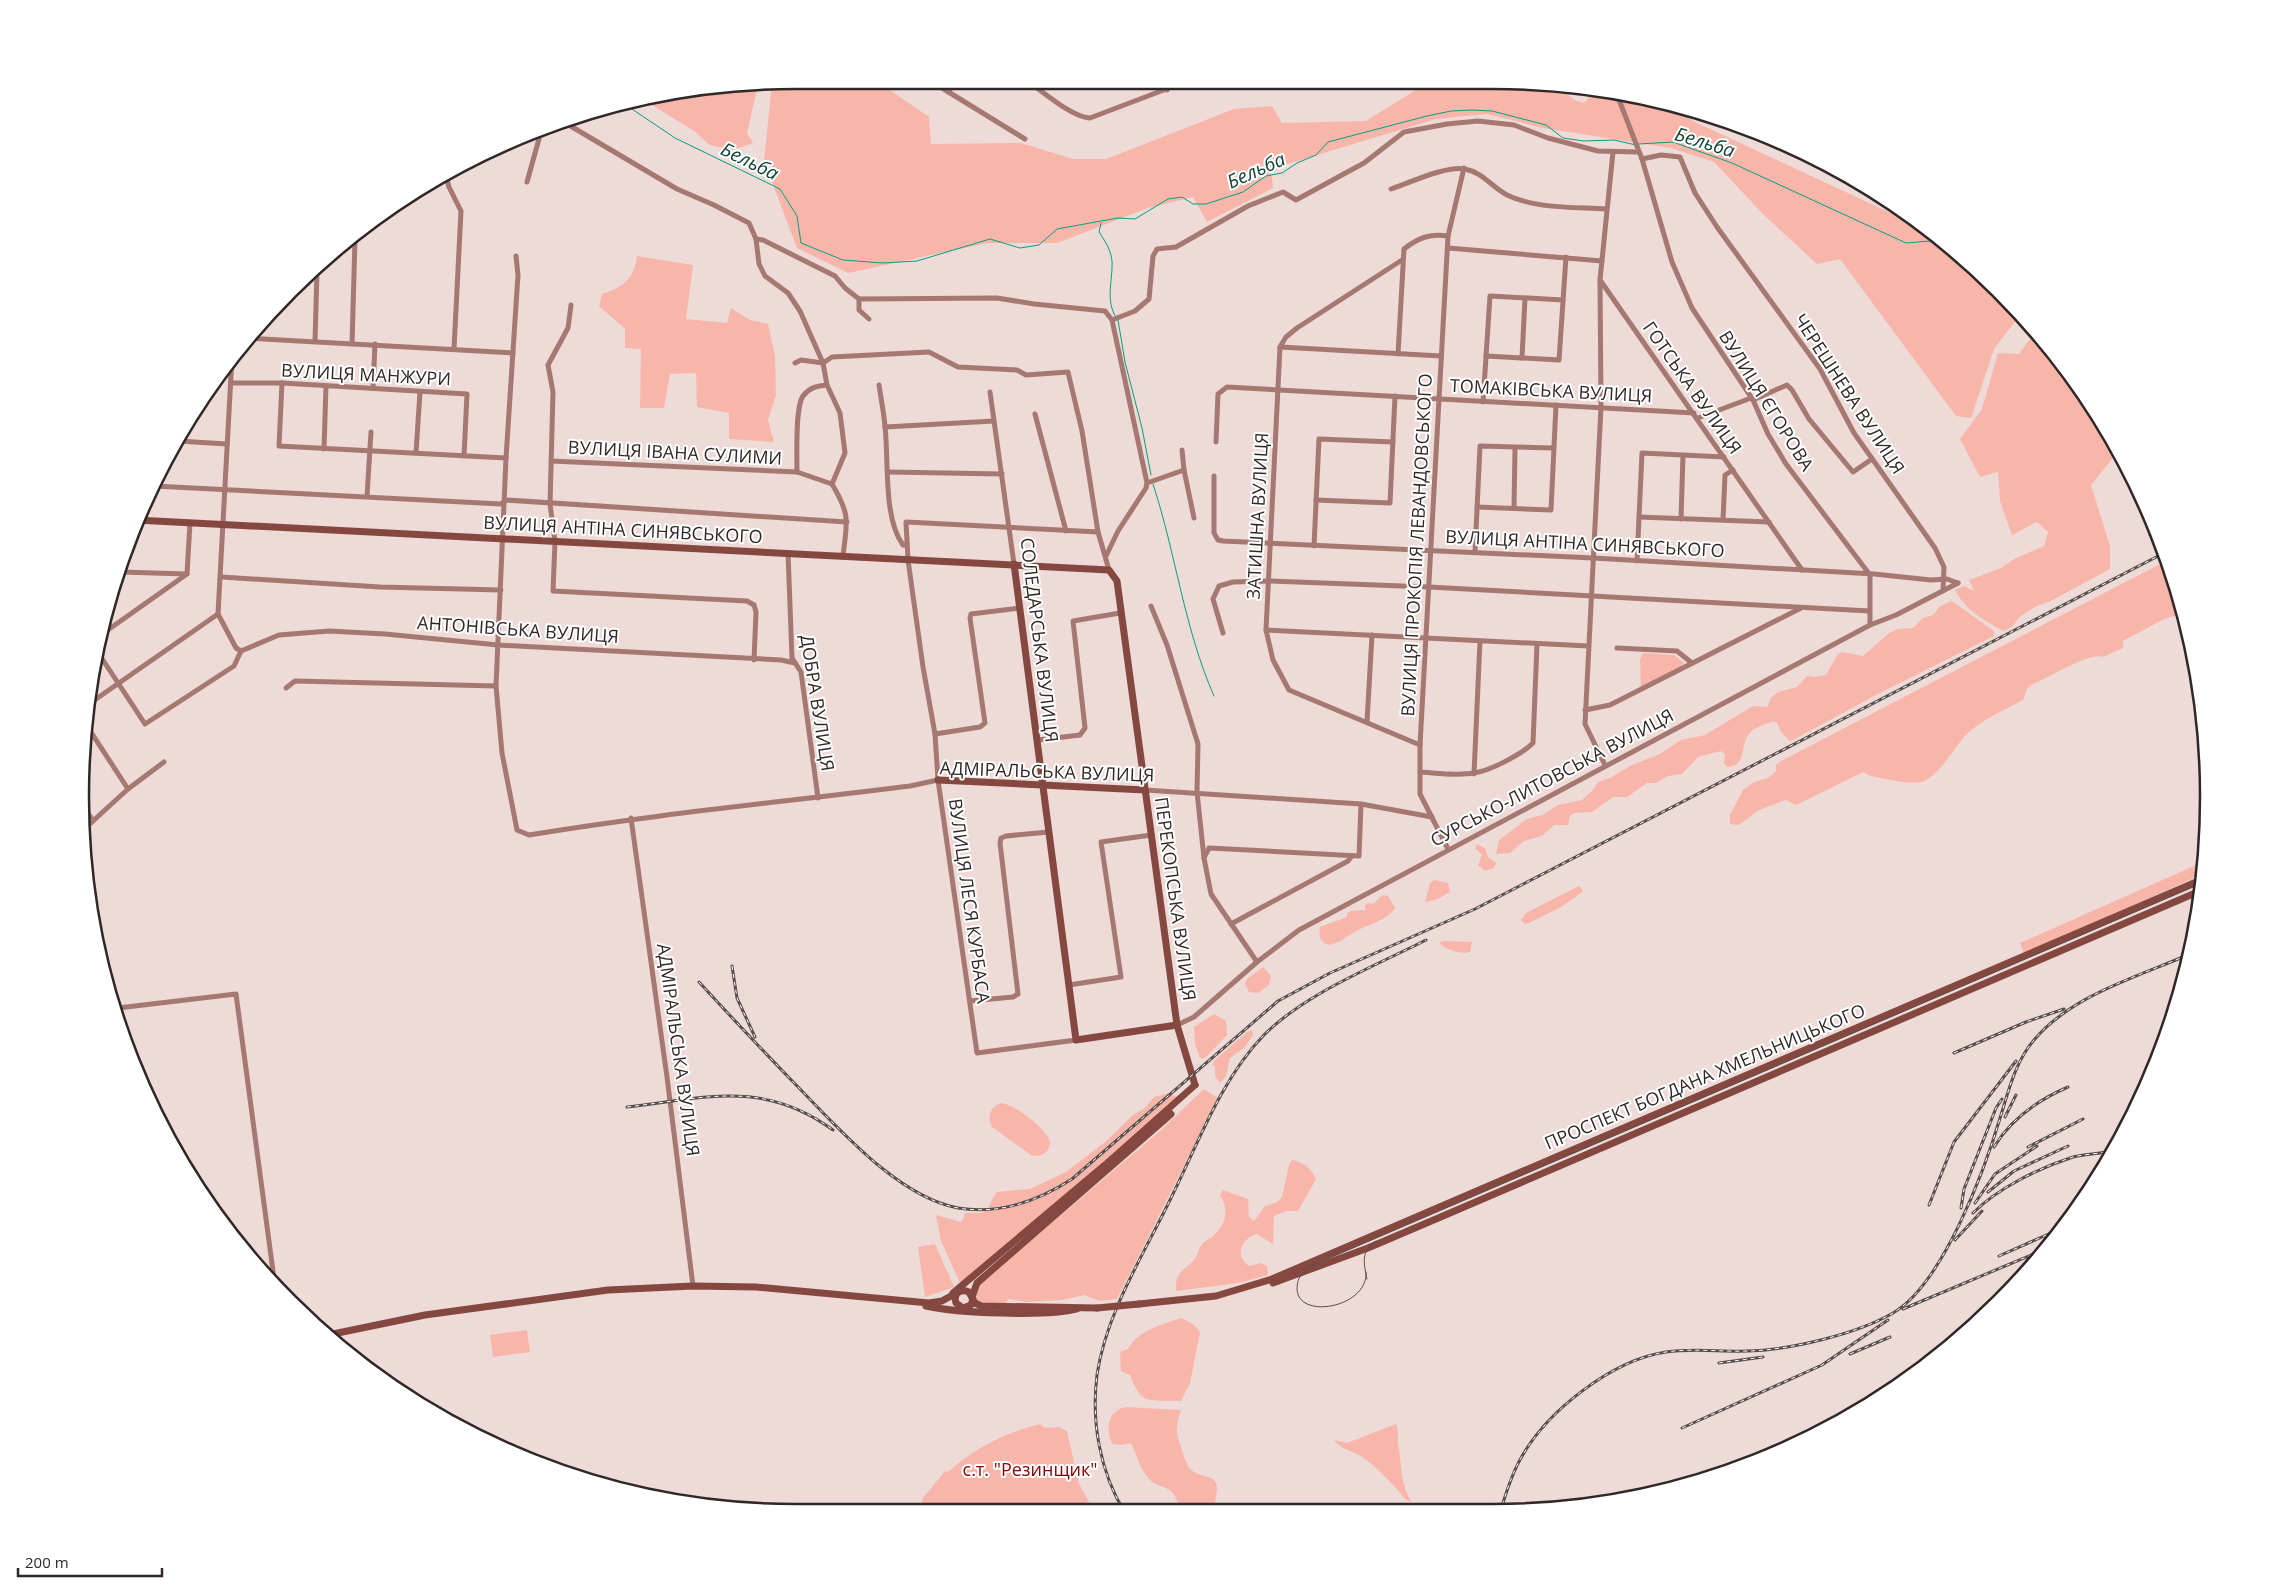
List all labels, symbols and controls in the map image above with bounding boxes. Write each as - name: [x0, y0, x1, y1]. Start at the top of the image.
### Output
- water label: Бельба: [1672, 121, 1738, 163]
- water label: Бельба: [717, 136, 784, 186]
- water label: Бельба: [1223, 146, 1290, 194]
- street label: ЧЕРЕШНЕВА ВУЛИЦЯ: [1789, 309, 1911, 478]
- street label: ГОТСЬКА ВУЛИЦЯ: [1638, 316, 1748, 459]
- street label: ВУЛИЦЯ ЄГОРОВА: [1714, 326, 1820, 476]
- street label: ВУЛИЦЯ МАНЖУРИ: [281, 358, 452, 390]
- street label: ВУЛИЦЯ ПРОКОПІЯ ЛЕВАНДОВСЬКОГО: [1395, 373, 1437, 717]
- street label: ТОМАКІВСЬКА ВУЛИЦЯ: [1449, 373, 1653, 407]
- street label: ЗАТИШНА ВУЛИЦЯ: [1241, 432, 1273, 600]
- street label: ВУЛИЦЯ ІВАНА СУЛИМИ: [567, 434, 783, 470]
- street label: ВУЛИЦЯ АНТІНА СИНЯВСЬКОГО: [483, 510, 763, 548]
- street label: ВУЛИЦЯ АНТІНА СИНЯВСЬКОГО: [1445, 524, 1725, 562]
- street label: СОЛЕДАРСЬКА ВУЛИЦЯ: [1016, 536, 1064, 744]
- street label: АНТОНІВСЬКА ВУЛИЦЯ: [416, 610, 620, 648]
- street label: ДОБРА ВУЛИЦЯ: [795, 633, 841, 773]
- street label: СУРСЬКО-ЛИТОВСЬКА ВУЛИЦЯ: [1426, 703, 1677, 852]
- street label: АДМІРАЛЬСЬКА ВУЛИЦЯ: [939, 755, 1155, 787]
- street label: ПЕРЕКОПСЬКА ВУЛИЦЯ: [1150, 795, 1202, 1002]
- street label: ВУЛИЦЯ ЛЕСЯ КУРБАСА: [944, 797, 996, 1005]
- street label: АДМІРАЛЬСЬКА ВУЛИЦЯ: [652, 942, 706, 1158]
- street label: ПРОСПЕКТ БОГДАНА ХМЕЛЬНИЦЬКОГО: [1541, 997, 1869, 1155]
- park label: с.т. "Резинщик": [963, 1457, 1097, 1481]
- scale bar: [18, 1546, 161, 1578]
- text: 200 m: [25, 1552, 69, 1572]

